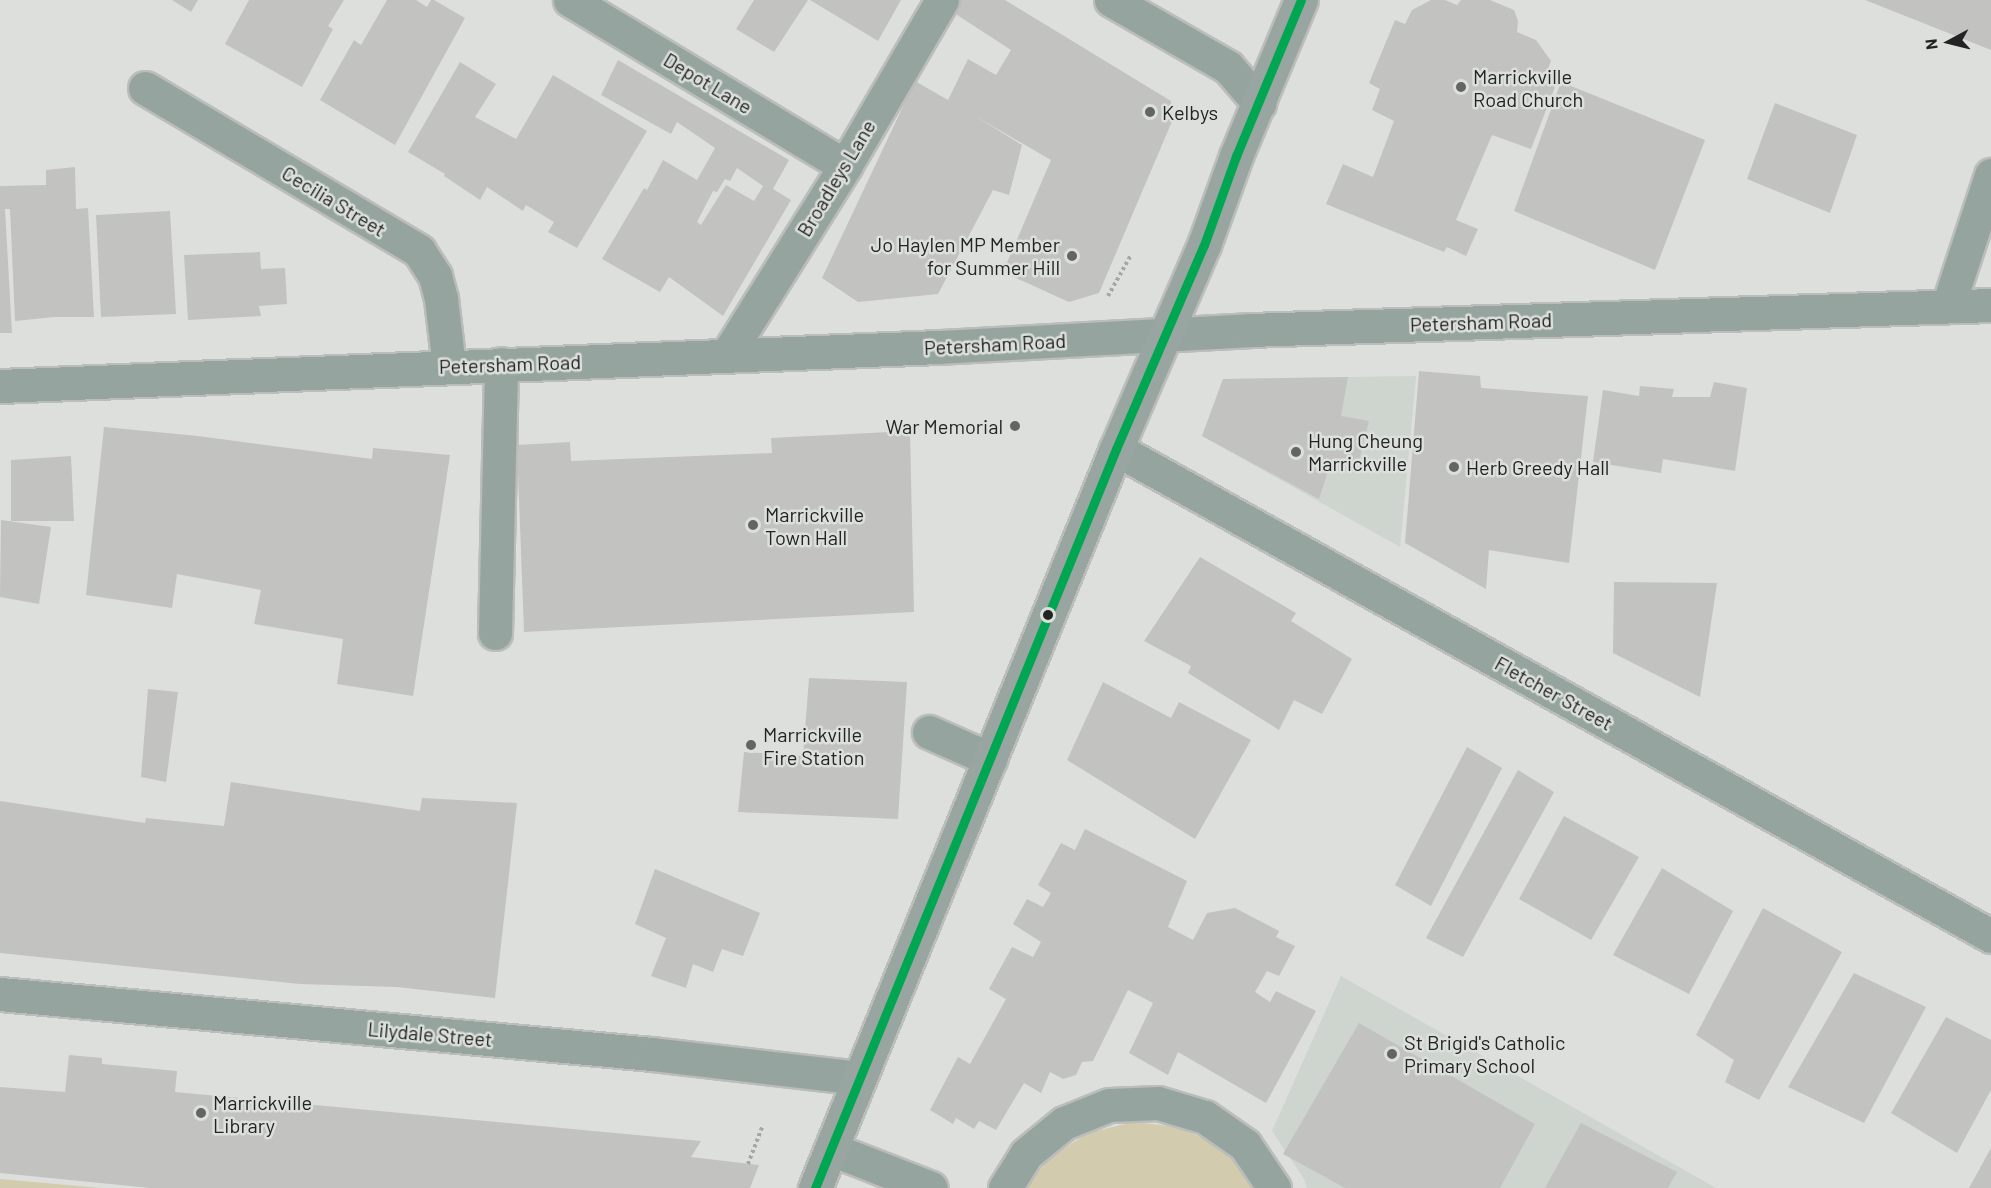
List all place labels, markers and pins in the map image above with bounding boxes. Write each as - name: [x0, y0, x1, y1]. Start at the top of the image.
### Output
- place label: Marrickville Road Church: [1473, 64, 1583, 111]
- marker: Marrickville Road Church: [1454, 80, 1468, 94]
- place label: Kelbys: [1162, 100, 1218, 124]
- marker: Kelbys: [1143, 105, 1157, 119]
- place label: Jo Haylen MP Member for Summer Hill: [871, 232, 1060, 279]
- marker: Jo Haylen MP Member for Summer Hill: [1065, 249, 1079, 263]
- place label: War Memorial: [885, 414, 1003, 438]
- marker: War Memorial: [1008, 419, 1022, 433]
- place label: Hung Cheung Marrickville: [1308, 428, 1423, 475]
- marker: Hung Cheung Marrickville: [1289, 445, 1303, 459]
- place label: Herb Greedy Hall: [1466, 455, 1609, 479]
- marker: Herb Greedy Hall: [1447, 460, 1461, 474]
- place label: Marrickville Town Hall: [765, 502, 864, 549]
- marker: Marrickville Town Hall: [746, 518, 760, 532]
- unlabelled marker: [1042, 609, 1054, 621]
- place label: Marrickville Fire Station: [763, 722, 864, 769]
- marker: Marrickville Fire Station: [744, 738, 758, 752]
- place label: St Brigid's Catholic Primary School: [1404, 1030, 1565, 1077]
- marker: St Brigid's Catholic Primary School: [1385, 1047, 1399, 1061]
- place label: Marrickville Library: [213, 1090, 312, 1137]
- marker: Marrickville Library: [194, 1106, 208, 1120]

